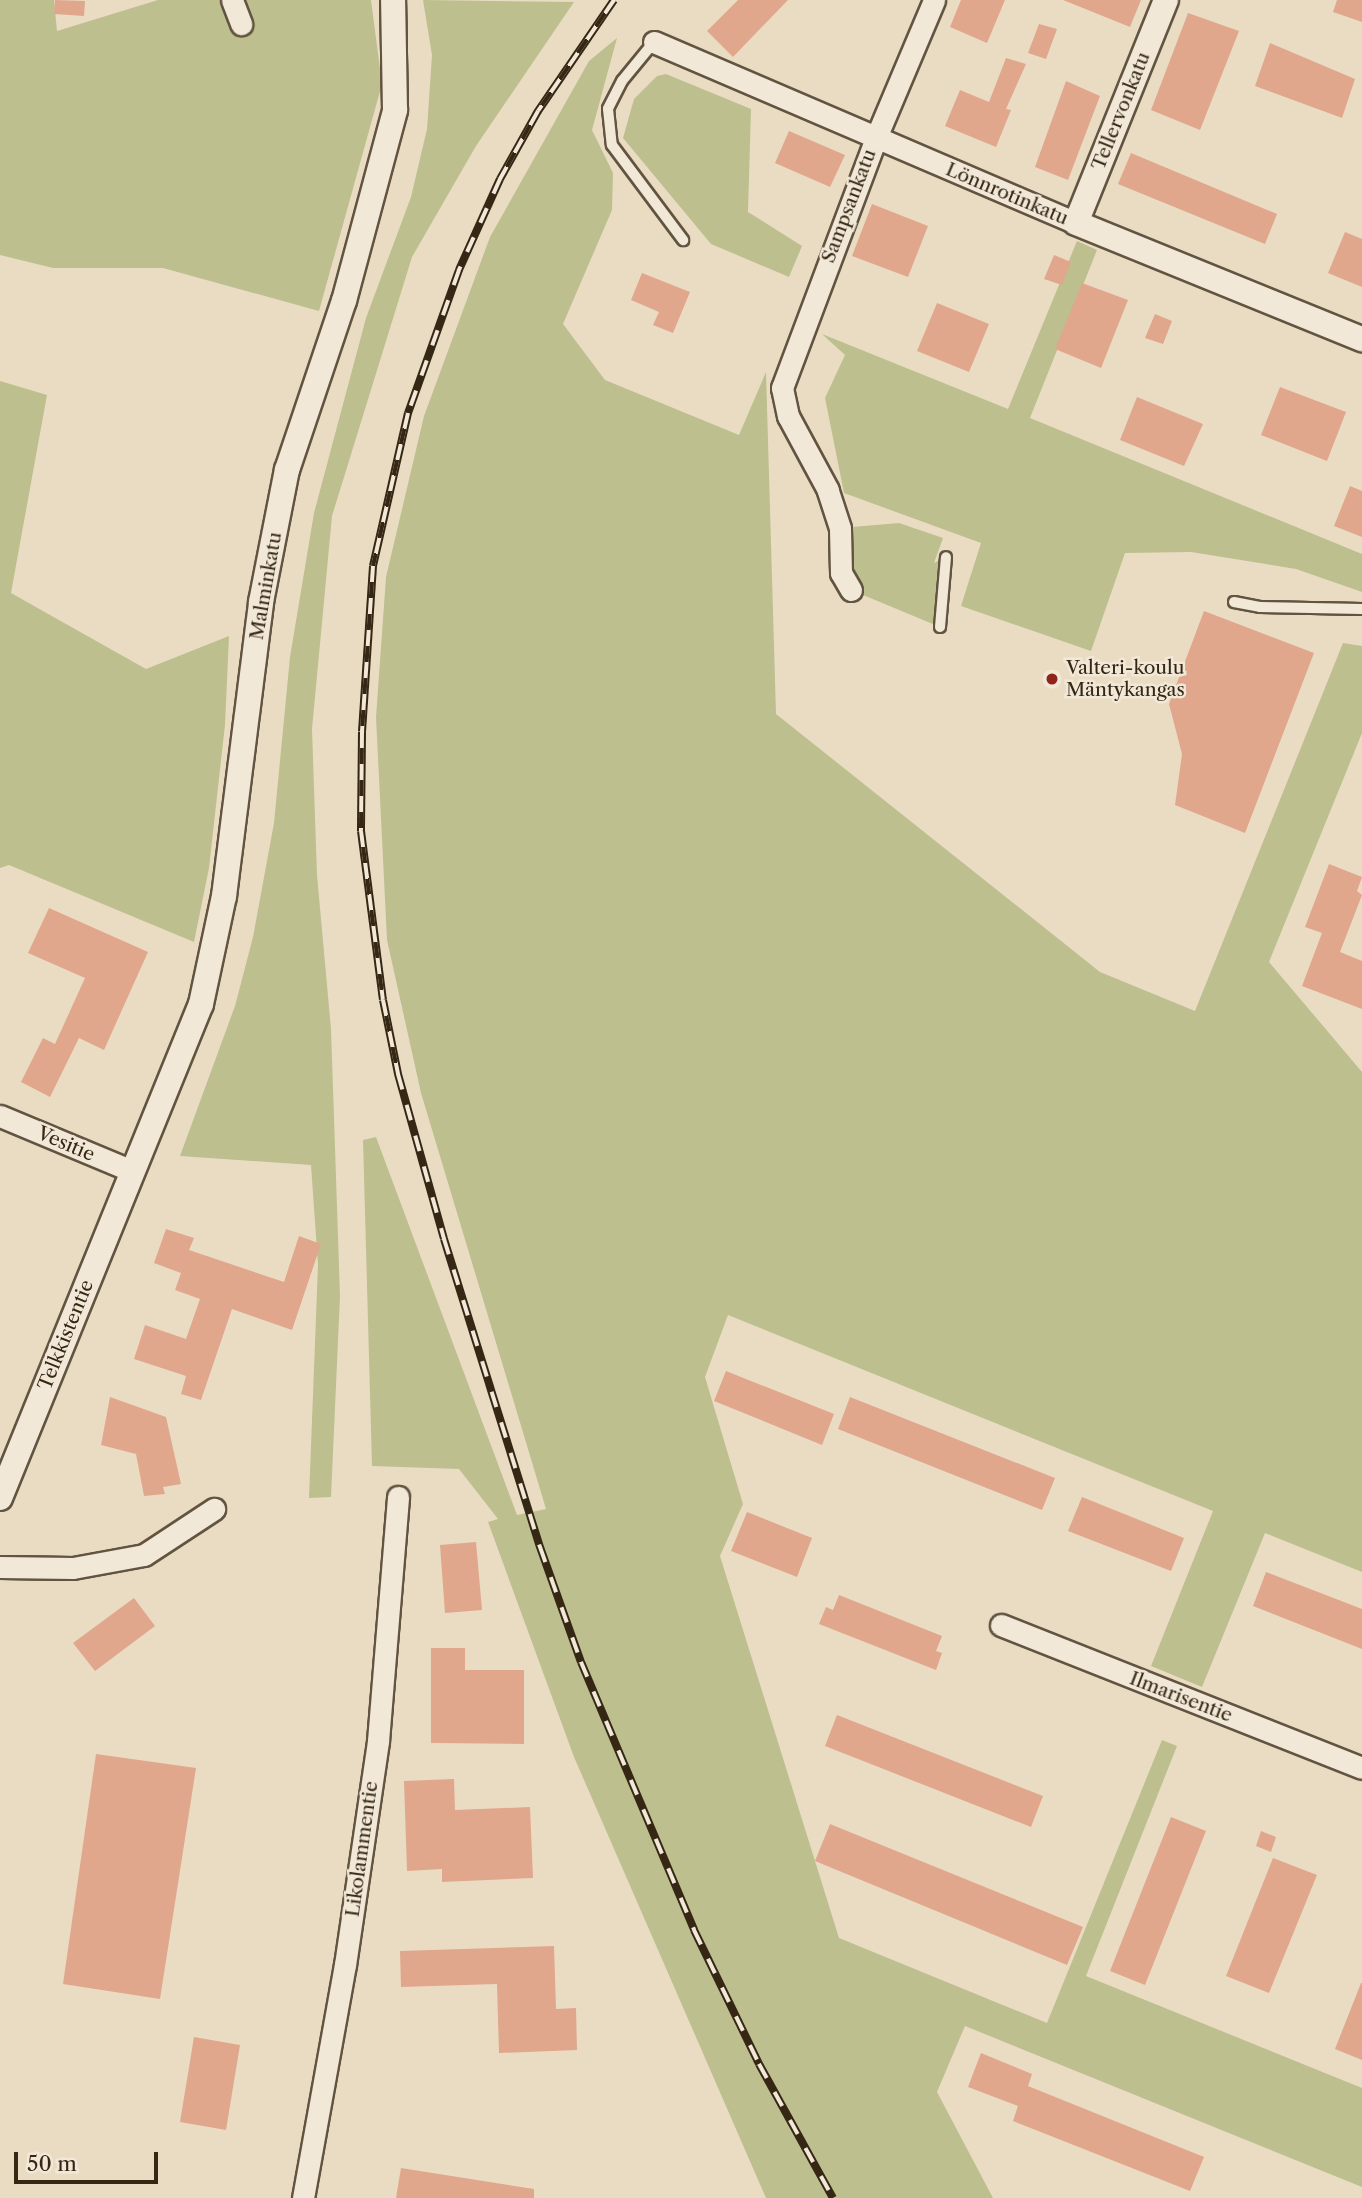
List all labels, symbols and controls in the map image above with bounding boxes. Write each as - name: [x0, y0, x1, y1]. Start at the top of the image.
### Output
- street label: Tellervonkatu: [1087, 49, 1155, 173]
- street label: Sampsankatu: [817, 146, 881, 266]
- street label: Lönnrotinkatu: [942, 158, 1072, 230]
- street label: Malminkatu: [245, 530, 287, 642]
- place label: Valteri-koulu Mäntykangas: [1066, 657, 1185, 701]
- marker: Valteri-koulu Mäntykangas: [1044, 671, 1060, 687]
- street label: Vesitie: [34, 1122, 98, 1166]
- street label: Telkkistentie: [34, 1276, 98, 1394]
- street label: Ilmarisentie: [1126, 1667, 1236, 1727]
- street label: Likolammentie: [341, 1780, 383, 1918]
- scale bar: [18, 2138, 161, 2182]
- text: 50 m: [27, 2151, 77, 2176]

